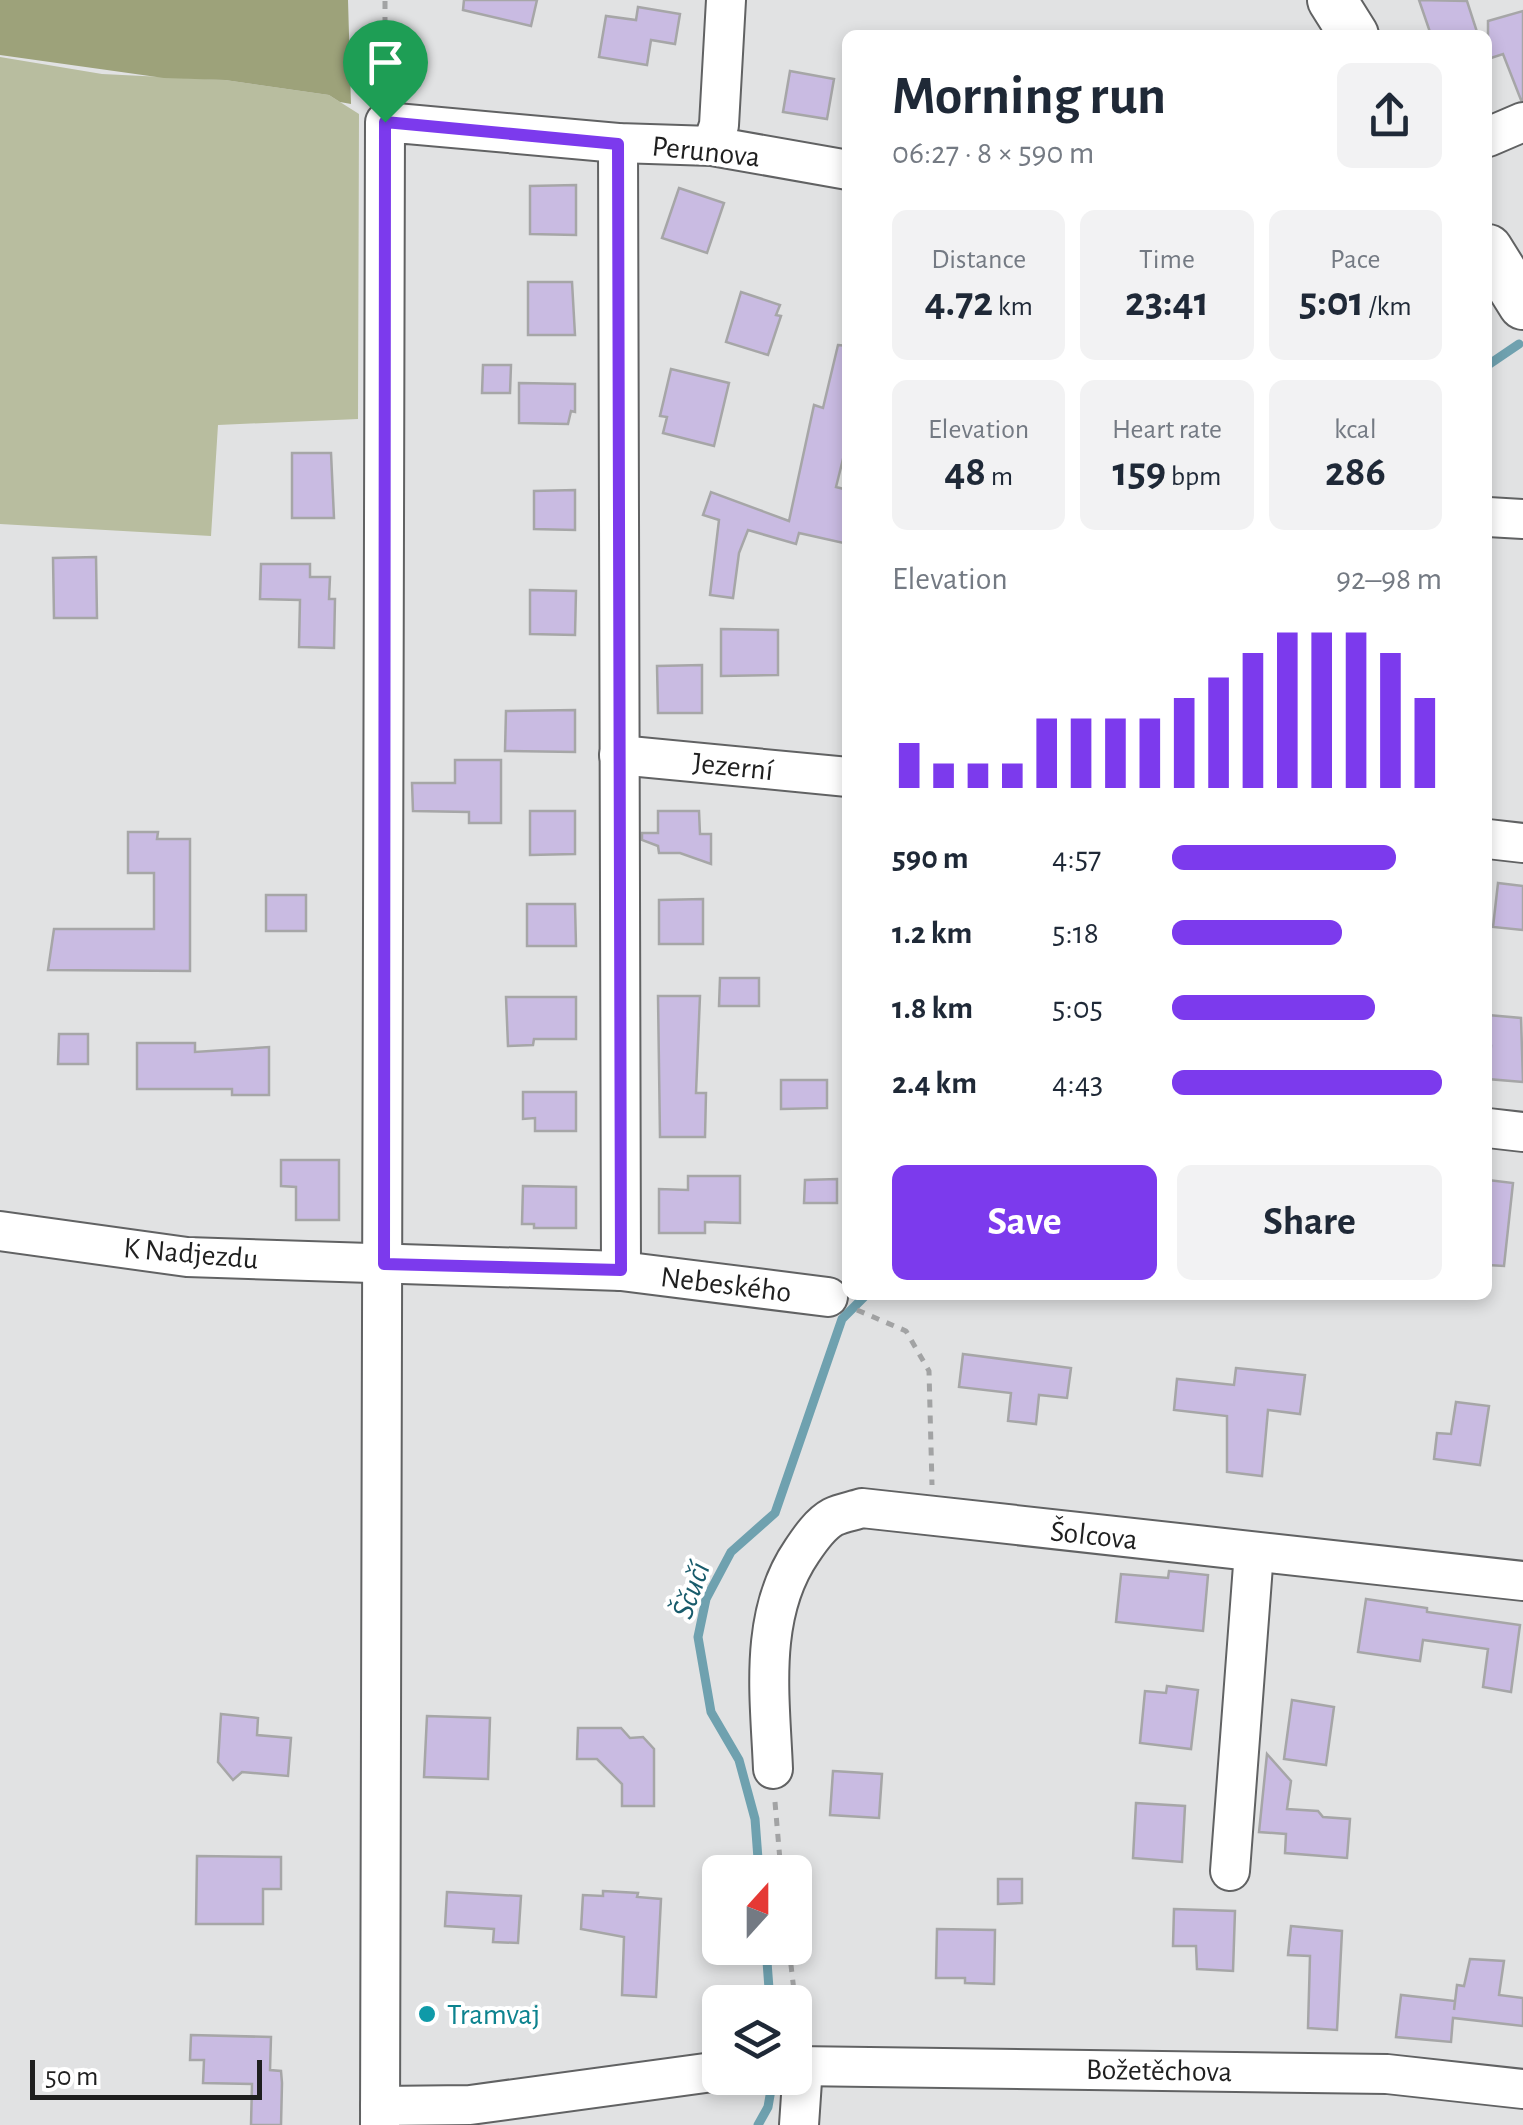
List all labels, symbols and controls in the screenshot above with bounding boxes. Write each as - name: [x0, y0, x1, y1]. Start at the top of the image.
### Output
- pin: [343, 20, 428, 123]
- icon: arrive: [358, 35, 413, 90]
- button: share: [1337, 63, 1442, 168]
- text: Morning run: [892, 69, 1166, 124]
- street label: Perunova: [650, 131, 762, 173]
- text: 06:27 · 8 × 590 m: [892, 137, 1094, 169]
- text: Distance: [931, 246, 1026, 274]
- text: Time: [1139, 246, 1195, 274]
- text: Pace: [1330, 246, 1381, 274]
- text: 4.72: [924, 281, 993, 323]
- text: 23:41: [1125, 281, 1209, 323]
- text: 5:01: [1299, 281, 1364, 323]
- text: km: [993, 293, 1033, 321]
- text: /km: [1364, 293, 1412, 321]
- text: Elevation: [928, 416, 1029, 444]
- text: Heart rate: [1112, 416, 1222, 444]
- text: kcal: [1334, 416, 1377, 444]
- text: 48: [944, 451, 986, 493]
- text: 159: [1113, 451, 1166, 493]
- text: 286: [1325, 451, 1386, 493]
- text: m: [986, 463, 1013, 491]
- text: bpm: [1166, 463, 1221, 491]
- text: Elevation: [892, 563, 1008, 595]
- text: 92–98 m: [1336, 563, 1442, 595]
- street label: Jezerní: [691, 748, 775, 786]
- text: 590 m: [892, 842, 969, 874]
- text: 4:57: [1052, 842, 1101, 874]
- text: 1.2 km: [892, 917, 972, 949]
- text: 5:18: [1052, 917, 1099, 949]
- text: 1.8 km: [892, 992, 973, 1024]
- text: 5:05: [1052, 992, 1103, 1024]
- text: 2.4 km: [892, 1067, 977, 1099]
- text: 4:43: [1052, 1067, 1103, 1099]
- button: Save: [892, 1165, 1157, 1280]
- button: Share: [1177, 1165, 1442, 1280]
- street label: K Nadjezdu: [122, 1233, 260, 1275]
- street label: Nebeského: [659, 1262, 793, 1308]
- street label: Šolcova: [1049, 1515, 1139, 1555]
- water label: Ščučí: [664, 1555, 716, 1623]
- north arrow: [702, 1855, 812, 1965]
- map controls: [702, 1855, 812, 2095]
- button: layers: [702, 1985, 812, 2095]
- place label: Tramvaj: [447, 2000, 540, 2030]
- marker: Tramvaj: [416, 2003, 438, 2025]
- scale bar: [30, 2055, 262, 2100]
- street label: Božetěchova: [1086, 2055, 1232, 2087]
- text: 50 m: [45, 2063, 99, 2091]

